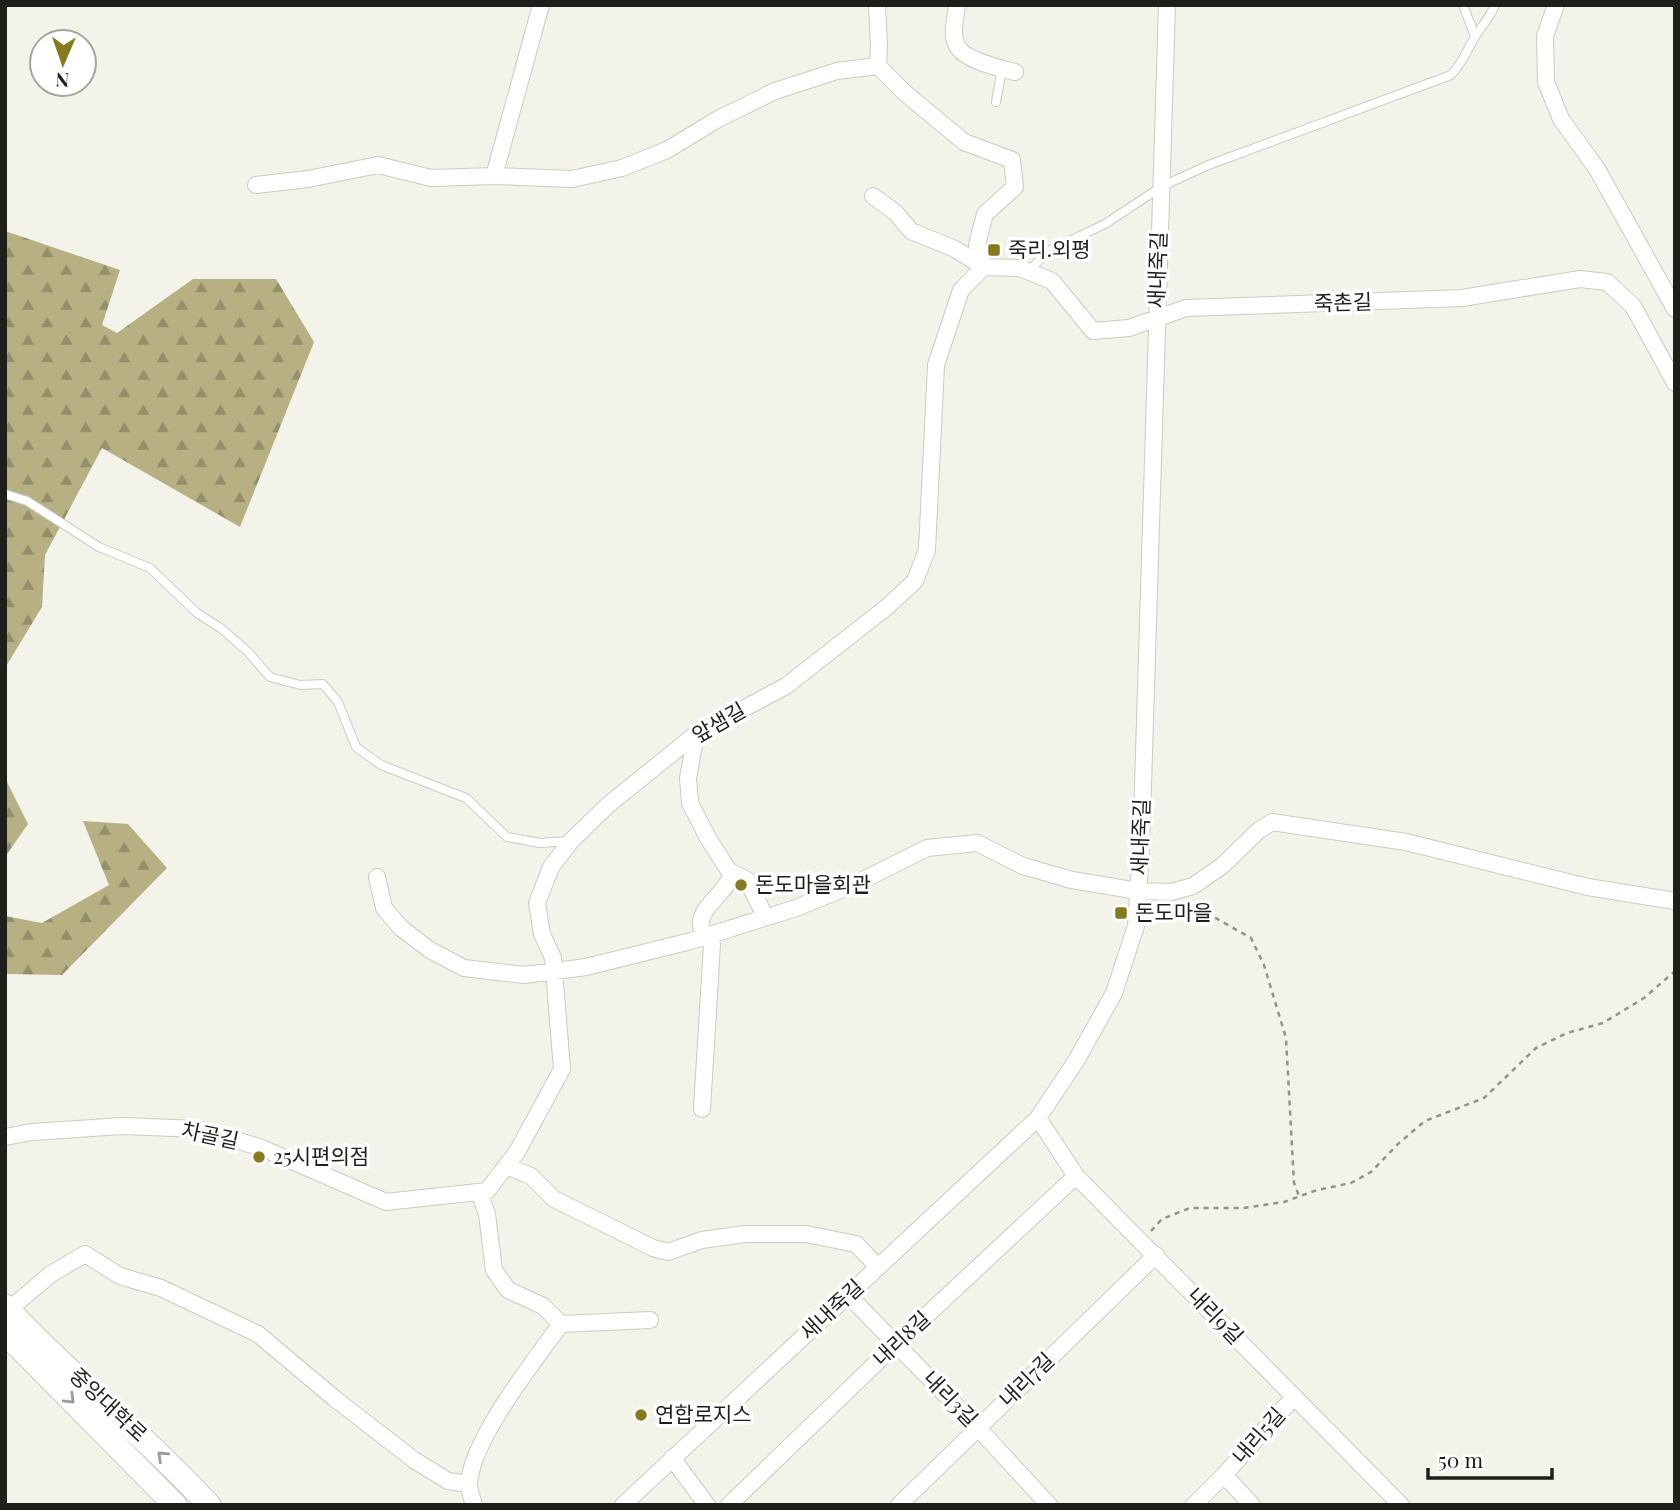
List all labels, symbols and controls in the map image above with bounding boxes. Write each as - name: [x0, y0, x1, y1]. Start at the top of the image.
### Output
- north arrow: [28, 28, 98, 98]
- text: N: [55, 68, 70, 94]
- street label: 새내죽길: [1141, 231, 1171, 309]
- place label: 죽리.외평: [1008, 234, 1091, 262]
- marker: 죽리.외평: [986, 242, 1002, 258]
- street label: 죽촌길: [1313, 286, 1372, 316]
- street label: 앞샘길: [686, 695, 750, 748]
- street label: 새내죽길: [1124, 798, 1154, 876]
- place label: 돈도마을회관: [755, 869, 871, 897]
- marker: 돈도마을회관: [733, 877, 749, 893]
- place label: 돈도마을: [1135, 897, 1212, 925]
- marker: 돈도마을: [1113, 905, 1129, 921]
- street label: 차골길: [179, 1114, 242, 1154]
- place label: 25시편의점: [273, 1141, 369, 1169]
- marker: 25시편의점: [251, 1149, 267, 1165]
- street label: 새내죽길: [793, 1272, 868, 1345]
- street label: 내리9길: [1183, 1280, 1250, 1349]
- street label: 내리8길: [866, 1304, 935, 1371]
- street label: 내리7길: [992, 1345, 1059, 1412]
- street label: 중앙대학로: [64, 1360, 154, 1447]
- street label: 내리3길: [918, 1364, 985, 1432]
- one-way arrow: [62, 1391, 75, 1404]
- place label: 연합로지스: [655, 1399, 752, 1427]
- street label: 내리5길: [1225, 1401, 1290, 1469]
- marker: 연합로지스: [633, 1407, 649, 1423]
- scale bar: [1428, 1436, 1552, 1480]
- text: 50 m: [1438, 1445, 1484, 1473]
- one-way arrow: [157, 1451, 170, 1464]

